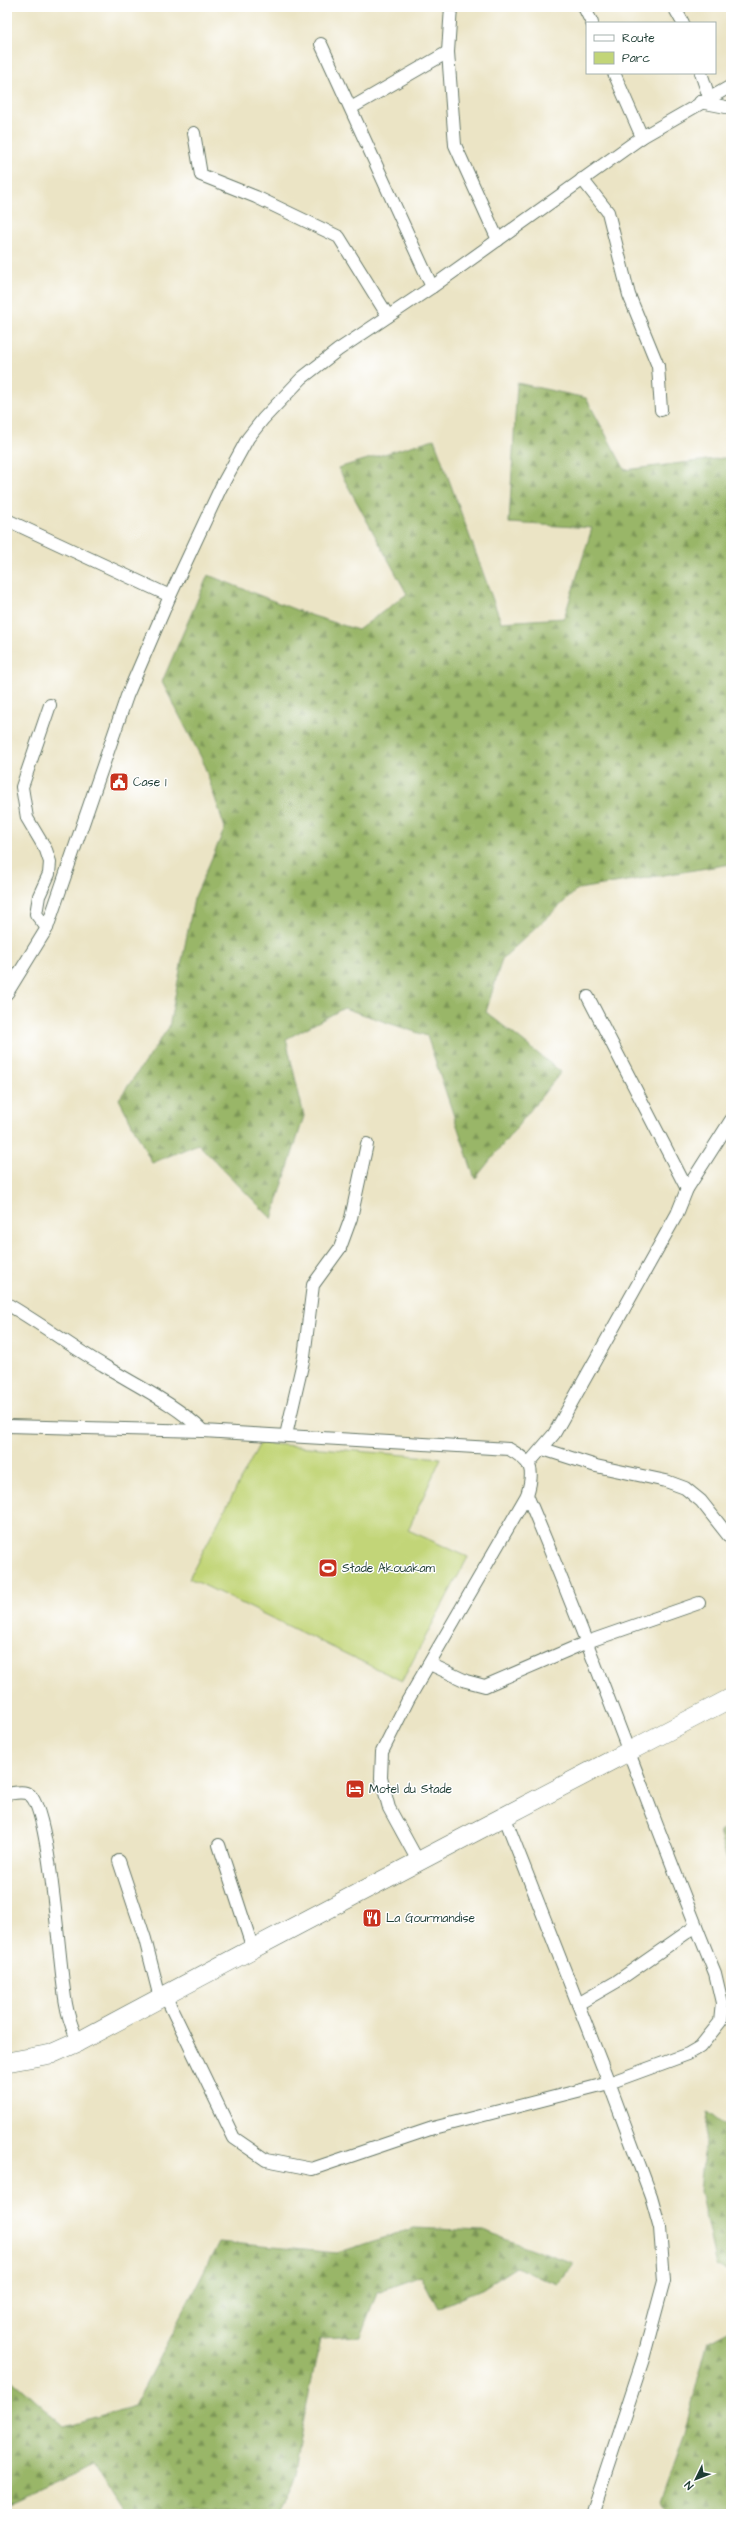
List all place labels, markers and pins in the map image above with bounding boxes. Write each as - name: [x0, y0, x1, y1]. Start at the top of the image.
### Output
- public building icon: Case 1: [108, 771, 130, 793]
- place label: Case 1: [133, 774, 167, 791]
- sports icon: Stade Akouakam: [317, 1557, 339, 1579]
- place label: Stade Akouakam: [342, 1560, 436, 1577]
- hotel icon: Motel du Stade: [344, 1778, 366, 1800]
- place label: Motel du Stade: [369, 1781, 453, 1798]
- restaurant icon: La Gourmandise: [361, 1907, 383, 1929]
- place label: La Gourmandise: [386, 1910, 475, 1927]

